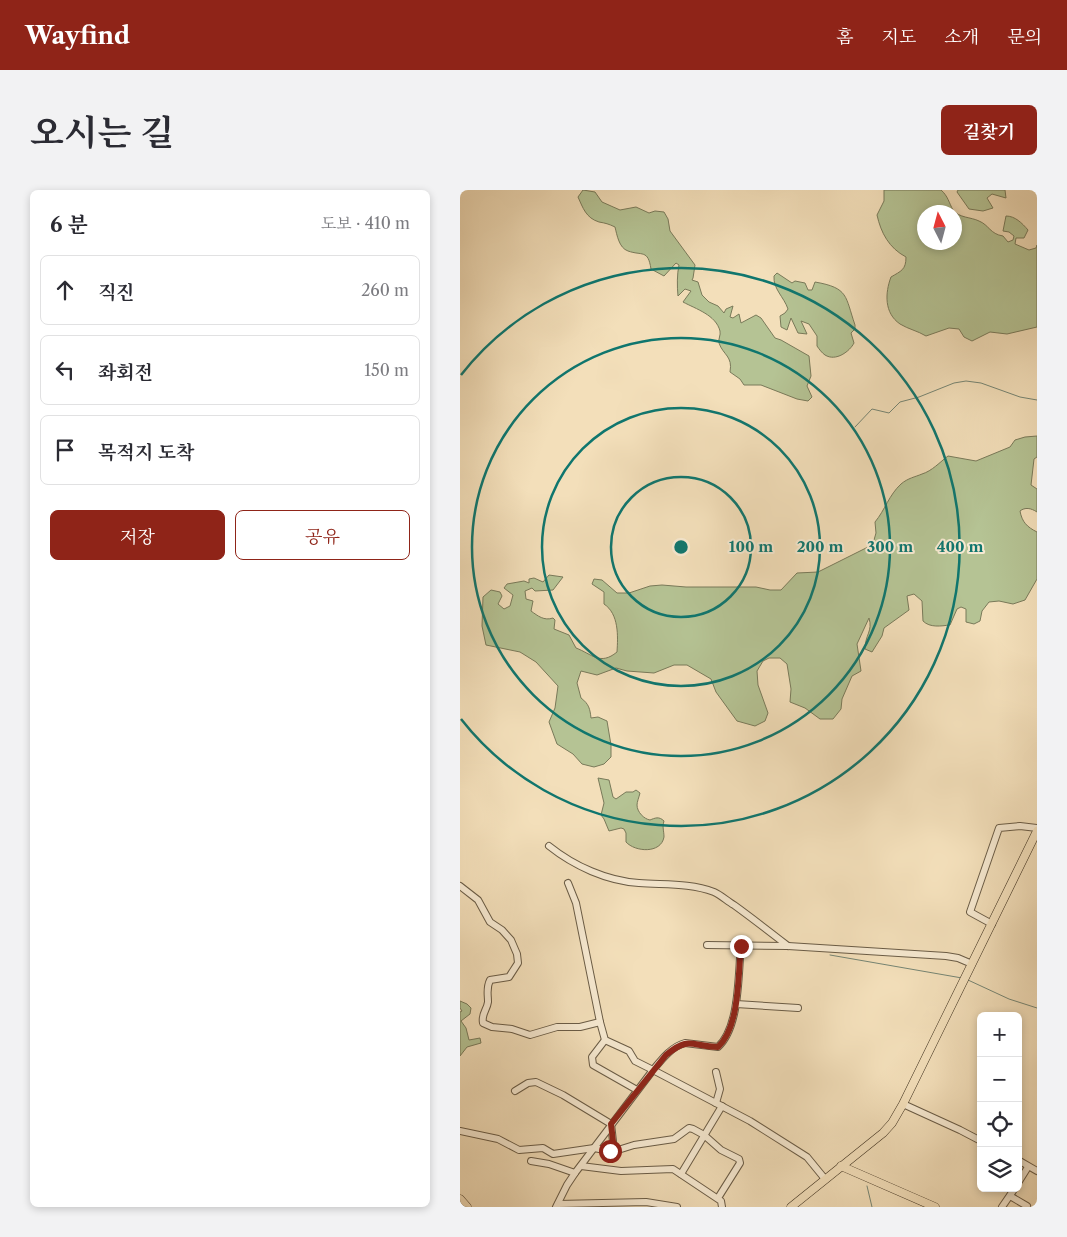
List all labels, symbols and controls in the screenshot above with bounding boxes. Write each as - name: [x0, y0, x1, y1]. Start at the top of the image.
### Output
- text: Wayfind: [25, 21, 130, 50]
- text: 홈: [836, 26, 854, 48]
- text: 지도: [882, 26, 916, 48]
- text: 소개: [944, 26, 979, 48]
- text: 문의: [1007, 26, 1042, 48]
- button: 길찾기: [941, 105, 1037, 155]
- text: 오시는 길: [30, 111, 174, 154]
- north arrow: [917, 205, 962, 250]
- text: 6 분: [50, 212, 88, 237]
- text: 도보 · 410 m: [321, 213, 410, 233]
- icon: ahead: [51, 276, 79, 304]
- text: 260 m: [361, 280, 409, 300]
- text: 직진: [98, 281, 135, 304]
- icon: left: [51, 356, 79, 384]
- text: 150 m: [364, 360, 409, 380]
- text: 좌회전: [98, 361, 153, 384]
- icon: arrive: [51, 436, 79, 464]
- text: 목적지 도착: [98, 441, 195, 464]
- button: 저장: [50, 510, 225, 560]
- button: 공유: [235, 510, 410, 560]
- text: 100 m: [729, 537, 773, 556]
- text: 200 m: [797, 537, 843, 556]
- text: 300 m: [867, 537, 913, 556]
- text: 400 m: [937, 537, 983, 556]
- centre of rings: [672, 538, 690, 556]
- route end: [730, 935, 753, 958]
- map controls: [977, 1012, 1022, 1192]
- button: +: [977, 1012, 1022, 1057]
- button: −: [977, 1057, 1022, 1102]
- button: locate: [977, 1102, 1022, 1147]
- route start: [599, 1140, 622, 1163]
- button: layers: [977, 1147, 1022, 1192]

